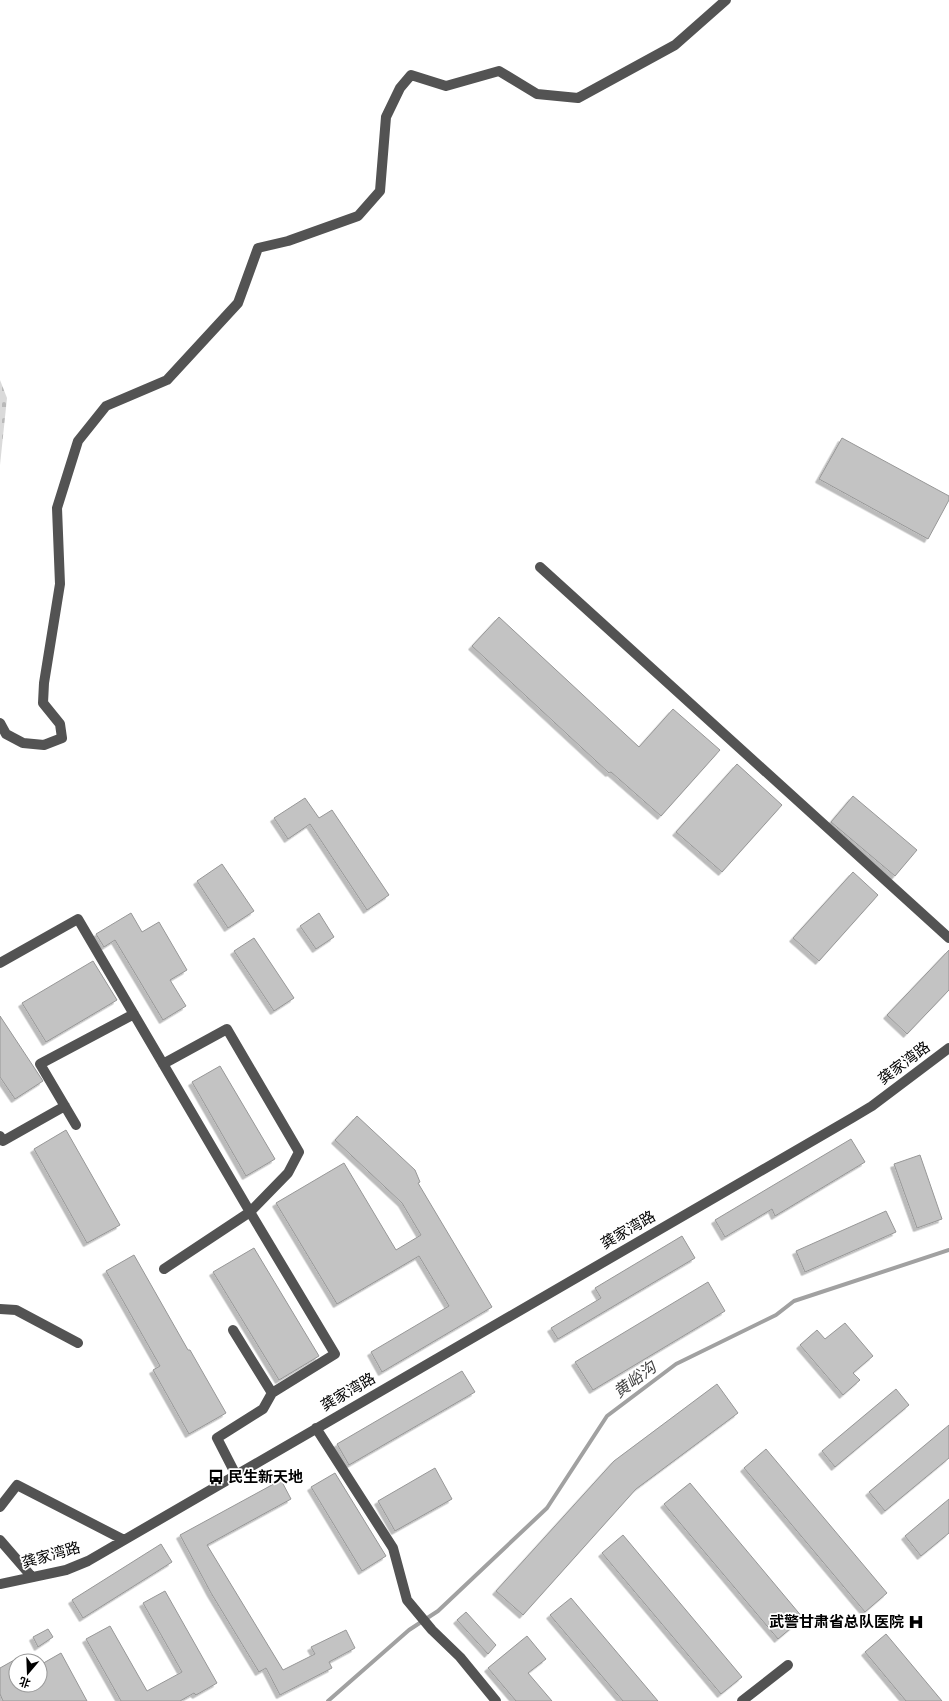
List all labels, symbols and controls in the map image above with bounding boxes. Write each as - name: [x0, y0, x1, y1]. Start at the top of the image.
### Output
- street label: 龚家湾路: [875, 1038, 933, 1088]
- street label: 龚家湾路: [598, 1207, 658, 1253]
- water label: 黄峪沟: [610, 1356, 662, 1402]
- street label: 龚家湾路: [318, 1369, 378, 1415]
- bus stop icon: 民生新天地: [207, 1468, 225, 1486]
- place label: 民生新天地: [228, 1468, 303, 1486]
- street label: 龚家湾路: [20, 1538, 82, 1572]
- place label: 武警甘肃省总队医院: [769, 1613, 904, 1631]
- hospital icon: 武警甘肃省总队医院: [907, 1613, 925, 1631]
- north arrow: [8, 1653, 48, 1693]
- text: 北: [18, 1674, 32, 1690]

